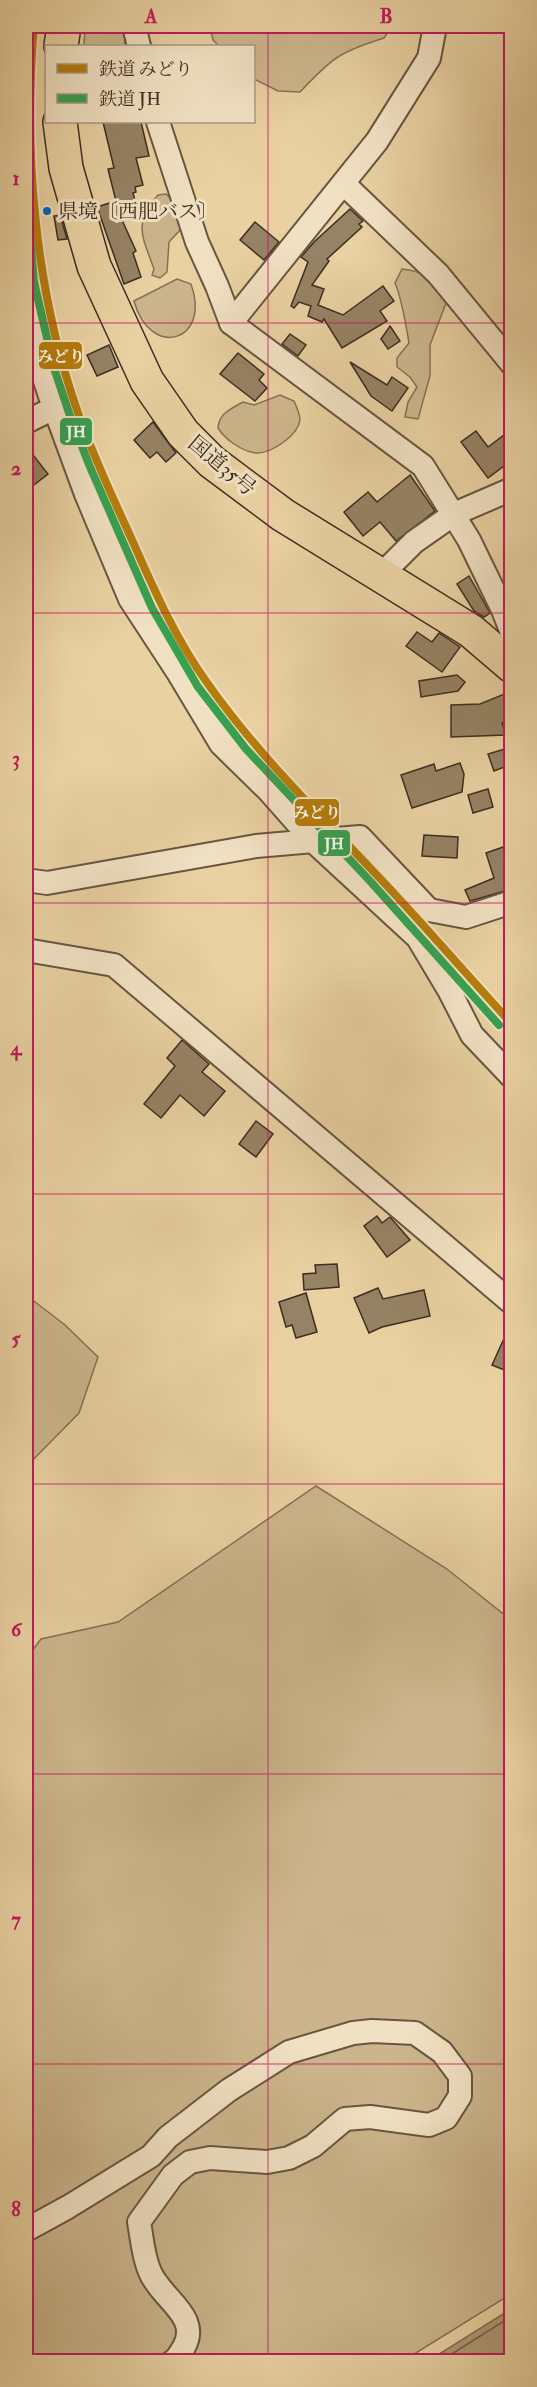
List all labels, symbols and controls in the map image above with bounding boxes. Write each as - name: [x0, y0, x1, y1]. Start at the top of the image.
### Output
- text: A: [144, 4, 158, 29]
- text: B: [379, 4, 393, 29]
- legend: [45, 45, 255, 123]
- text: 鉄道 みどり: [99, 58, 193, 81]
- text: 鉄道 JH: [99, 88, 161, 111]
- text: 1: [12, 166, 20, 191]
- place label: 県境〔西肥バス〕: [58, 199, 218, 224]
- marker: 県境〔西肥バス〕: [41, 205, 53, 217]
- line badge: みどり: [38, 341, 83, 370]
- text: みどり: [37, 347, 85, 367]
- line badge: JH: [59, 417, 93, 446]
- text: JH: [65, 422, 86, 443]
- street label: 国道35号: [183, 430, 261, 502]
- text: 2: [11, 456, 21, 481]
- text: 3: [12, 746, 20, 771]
- line badge: みどり: [294, 798, 340, 827]
- text: みどり: [293, 803, 341, 823]
- line badge: JH: [317, 829, 351, 857]
- text: JH: [323, 834, 344, 855]
- text: 4: [10, 1036, 23, 1061]
- text: 5: [12, 1326, 22, 1351]
- text: 6: [11, 1617, 23, 1642]
- text: 7: [11, 1907, 21, 1932]
- text: 8: [11, 2197, 21, 2222]

